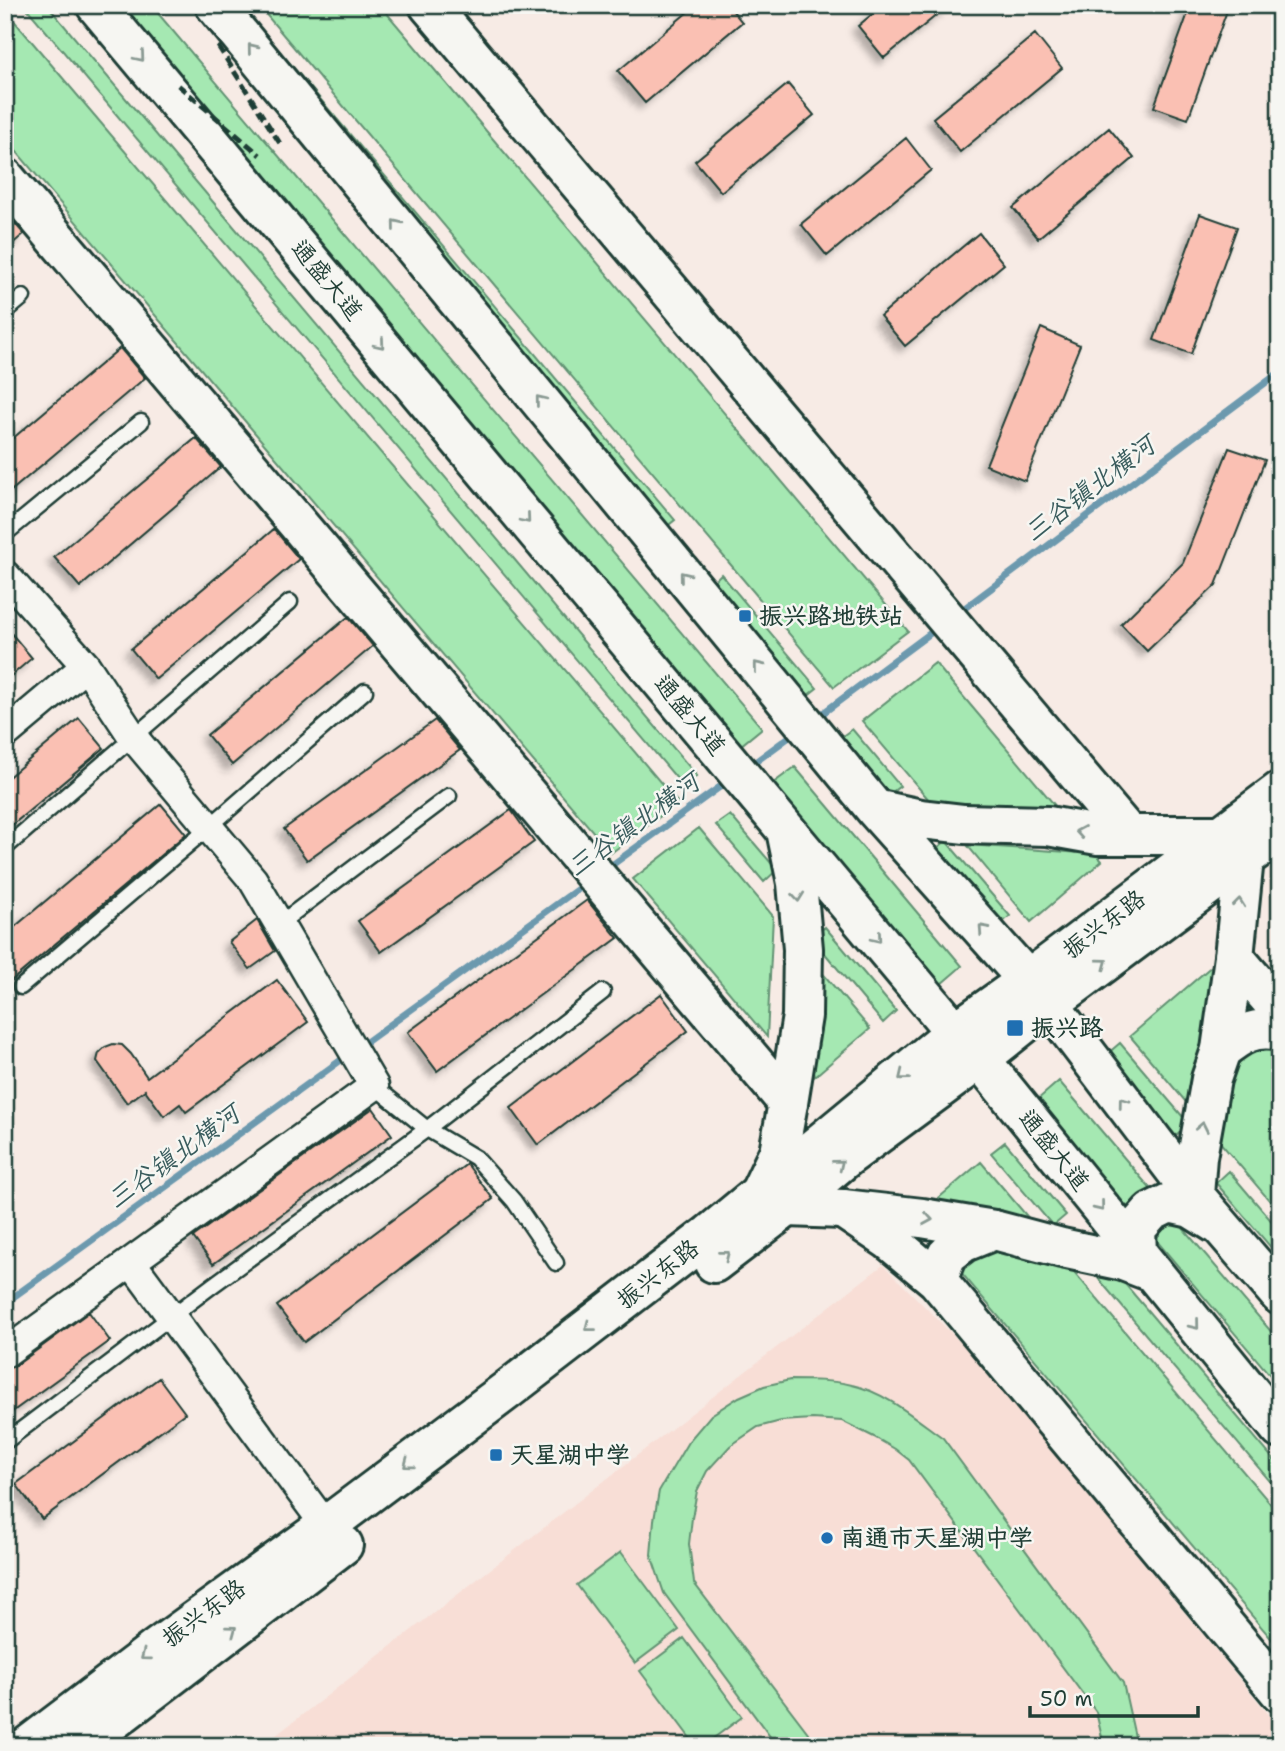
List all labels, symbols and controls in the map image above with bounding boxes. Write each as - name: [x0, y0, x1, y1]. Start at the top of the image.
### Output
- one-way arrow: [247, 44, 260, 56]
- one-way arrow: [132, 49, 144, 62]
- one-way arrow: [392, 220, 404, 233]
- street label: 通盛大道: [284, 233, 370, 327]
- one-way arrow: [372, 337, 385, 349]
- one-way arrow: [536, 396, 548, 409]
- water label: 三谷镇北横河: [1016, 425, 1165, 549]
- one-way arrow: [518, 511, 531, 523]
- one-way arrow: [680, 572, 693, 584]
- place label: 振兴路地铁站: [759, 600, 903, 632]
- marker: 振兴路地铁站: [737, 608, 753, 624]
- one-way arrow: [754, 661, 766, 674]
- street label: 通盛大道: [647, 668, 733, 762]
- water label: 三谷镇北横河: [560, 762, 710, 884]
- one-way arrow: [1074, 825, 1086, 840]
- street label: 振兴东路: [1056, 882, 1152, 966]
- one-way arrow: [790, 892, 805, 903]
- one-way arrow: [1232, 897, 1247, 909]
- one-way arrow: [979, 924, 991, 937]
- one-way arrow: [869, 930, 881, 943]
- one-way arrow: [1096, 959, 1108, 972]
- place label: 振兴路: [1031, 1012, 1104, 1044]
- marker: 振兴路: [1005, 1018, 1025, 1038]
- one-way arrow: [898, 1067, 910, 1080]
- water label: 三谷镇北横河: [100, 1094, 250, 1216]
- one-way arrow: [1118, 1097, 1131, 1109]
- street label: 通盛大道: [1011, 1103, 1097, 1197]
- one-way arrow: [1194, 1121, 1209, 1133]
- one-way arrow: [832, 1159, 844, 1172]
- one-way arrow: [1091, 1200, 1104, 1212]
- one-way arrow: [922, 1211, 934, 1226]
- street label: 振兴东路: [610, 1232, 706, 1316]
- one-way arrow: [717, 1250, 730, 1263]
- one-way arrow: [1187, 1316, 1199, 1329]
- one-way arrow: [585, 1318, 597, 1331]
- place label: 天星湖中学: [510, 1439, 630, 1471]
- marker: 天星湖中学: [488, 1447, 504, 1463]
- one-way arrow: [403, 1456, 416, 1469]
- place label: 南通市天星湖中学: [841, 1522, 1033, 1554]
- marker: 南通市天星湖中学: [819, 1530, 835, 1546]
- street label: 振兴东路: [156, 1572, 252, 1654]
- one-way arrow: [224, 1625, 237, 1638]
- one-way arrow: [141, 1648, 153, 1661]
- scale bar: [1030, 1674, 1198, 1718]
- text: 50 m: [1040, 1685, 1093, 1713]

